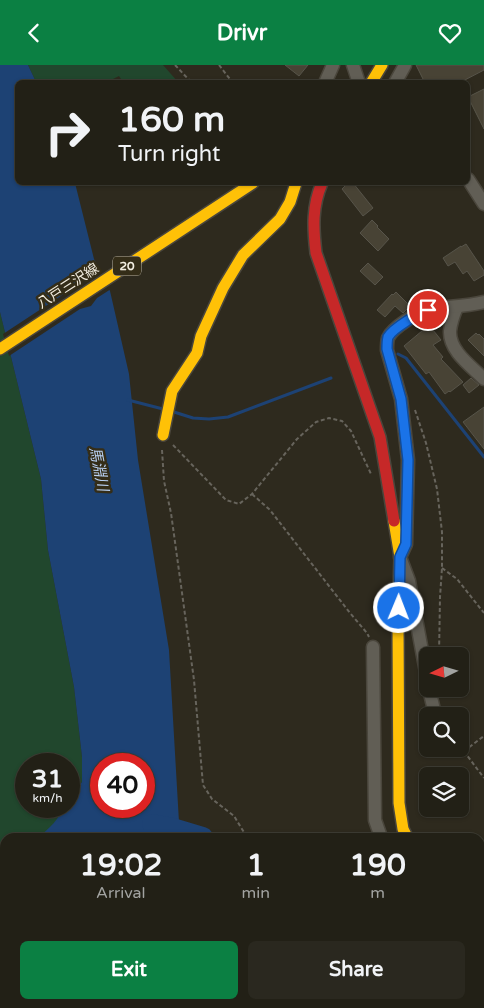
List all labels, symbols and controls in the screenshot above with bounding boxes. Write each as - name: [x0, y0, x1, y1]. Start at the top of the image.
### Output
- icon: back: [20, 19, 48, 47]
- icon: heart: [436, 19, 464, 47]
- text: Drivr: [217, 20, 267, 46]
- text: 160 m: [118, 99, 225, 141]
- icon: right: [35, 100, 100, 165]
- text: Turn right: [118, 141, 220, 167]
- road number: 20: [113, 257, 141, 275]
- street label: 八戸三沢線: [34, 260, 102, 312]
- pin: [407, 289, 449, 331]
- icon: arrive: [414, 296, 442, 324]
- water label: 馬淵川: [86, 445, 113, 495]
- position arrow: [372, 581, 424, 633]
- north arrow: [419, 647, 469, 697]
- map controls: [419, 647, 469, 817]
- button: search: [419, 707, 469, 757]
- speed limit sign: 40: [90, 753, 155, 818]
- text: 31: [32, 764, 63, 794]
- button: layers: [419, 767, 469, 817]
- text: km/h: [32, 791, 63, 805]
- text: 19:02: [79, 847, 162, 884]
- text: 1: [246, 847, 265, 884]
- text: 190: [349, 847, 406, 884]
- text: Arrival: [96, 883, 146, 903]
- text: min: [242, 883, 270, 903]
- text: m: [370, 883, 385, 903]
- button: Exit: [20, 941, 238, 999]
- button: Share: [248, 941, 465, 999]

